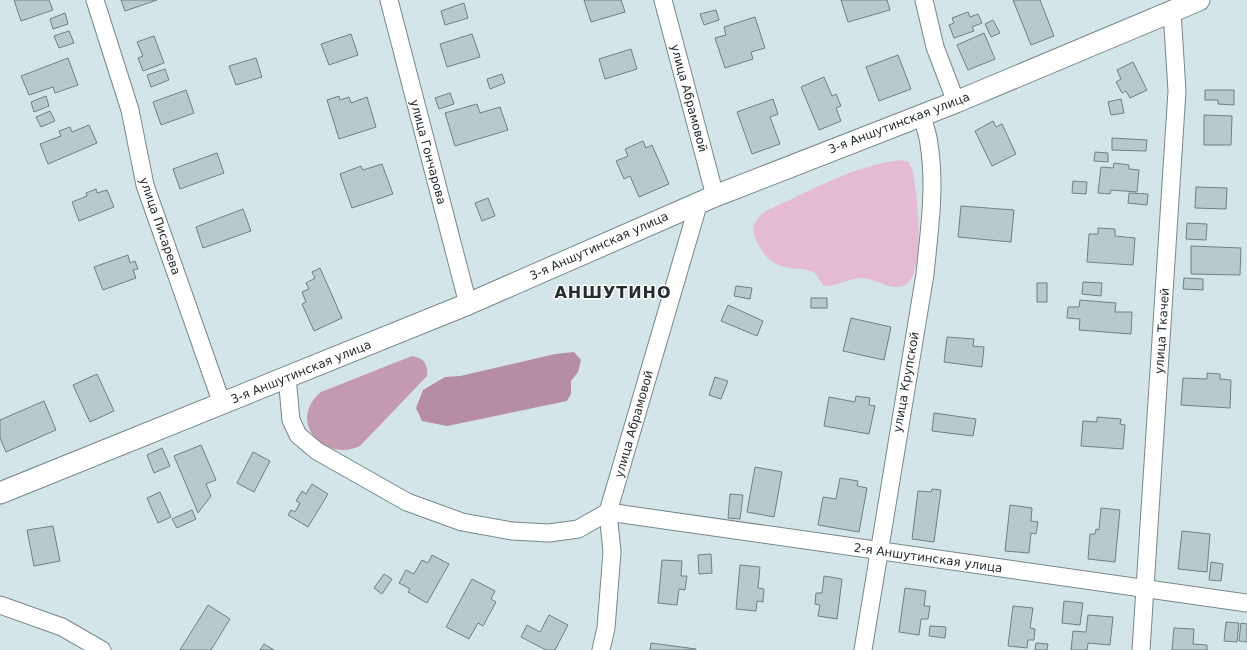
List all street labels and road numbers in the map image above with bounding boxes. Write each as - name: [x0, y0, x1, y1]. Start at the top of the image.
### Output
- street label: улица Абрамовой: [668, 43, 710, 153]
- street label: 3-я Аншутинская улица: [826, 90, 972, 156]
- street label: улица Гончарова: [407, 98, 449, 206]
- street label: улица Писарева: [137, 175, 183, 277]
- street label: 3-я Аншутинская улица: [528, 209, 670, 283]
- street label: улица Ткачей: [1152, 288, 1172, 374]
- street label: улица Крупской: [890, 331, 922, 433]
- street label: 3-я Аншутинская улица: [229, 337, 373, 407]
- street label: улица Абрамовой: [612, 369, 656, 479]
- street label: 2-я Аншутинская улица: [853, 541, 1003, 575]

